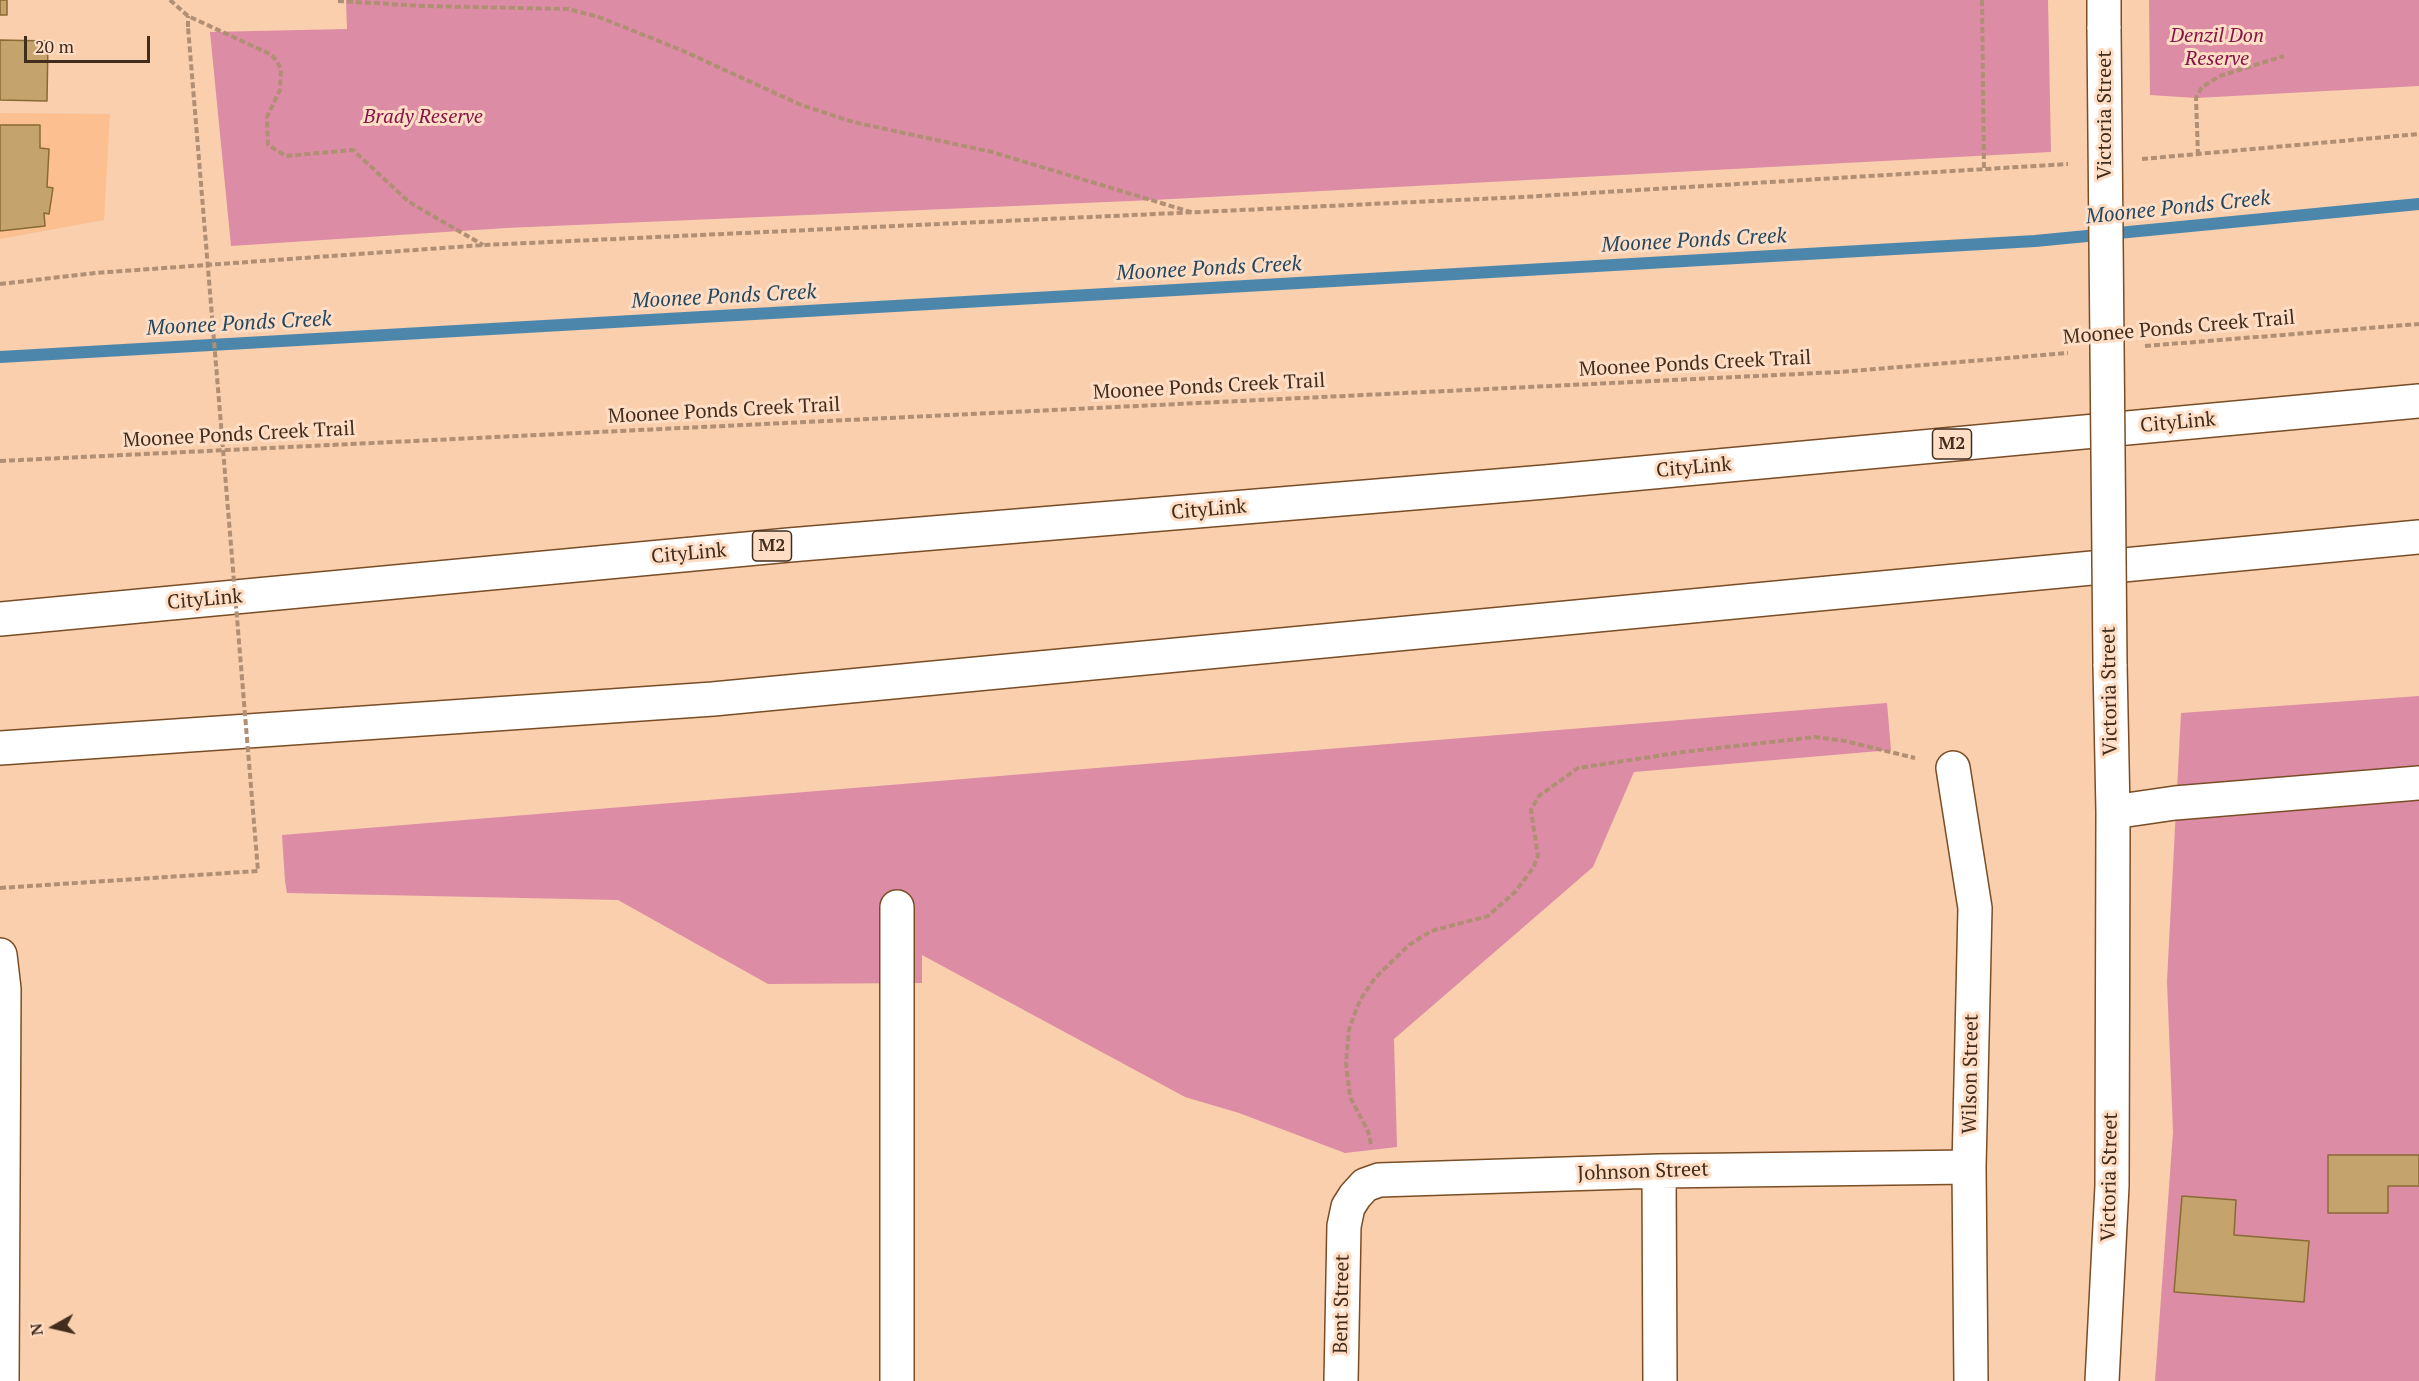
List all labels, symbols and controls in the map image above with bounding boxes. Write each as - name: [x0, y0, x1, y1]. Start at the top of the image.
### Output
- scale bar: [27, 24, 153, 62]
- park label: Denzil Don Reserve: [2170, 24, 2264, 71]
- text: 20 m: [35, 34, 74, 58]
- street label: Victoria Street: [2093, 50, 2117, 180]
- park label: Brady Reserve: [363, 105, 483, 129]
- water label: Moonee Ponds Creek: [2085, 186, 2271, 230]
- water label: Moonee Ponds Creek: [1601, 224, 1787, 258]
- water label: Moonee Ponds Creek: [1116, 252, 1302, 286]
- water label: Moonee Ponds Creek: [631, 280, 817, 314]
- street label: Moonee Ponds Creek Trail: [2062, 306, 2296, 350]
- water label: Moonee Ponds Creek: [146, 307, 332, 341]
- street label: Moonee Ponds Creek Trail: [1578, 346, 1812, 382]
- street label: Moonee Ponds Creek Trail: [1092, 369, 1326, 405]
- street label: Moonee Ponds Creek Trail: [607, 393, 841, 429]
- street label: CityLink: [2139, 408, 2217, 438]
- street label: Moonee Ponds Creek Trail: [122, 417, 356, 453]
- road number: M2: [1932, 429, 1972, 459]
- street label: CityLink: [1655, 453, 1733, 483]
- street label: CityLink: [1170, 495, 1248, 525]
- road number: M2: [752, 531, 792, 561]
- street label: CityLink: [650, 539, 728, 569]
- street label: CityLink: [166, 585, 244, 615]
- street label: Victoria Street: [2097, 626, 2123, 756]
- street label: Wilson Street: [1958, 1014, 1984, 1134]
- street label: Victoria Street: [2097, 1112, 2123, 1242]
- street label: Johnson Street: [1577, 1158, 1709, 1186]
- street label: Bent Street: [1329, 1254, 1355, 1354]
- north arrow: [24, 1297, 84, 1357]
- text: N: [24, 1322, 48, 1337]

